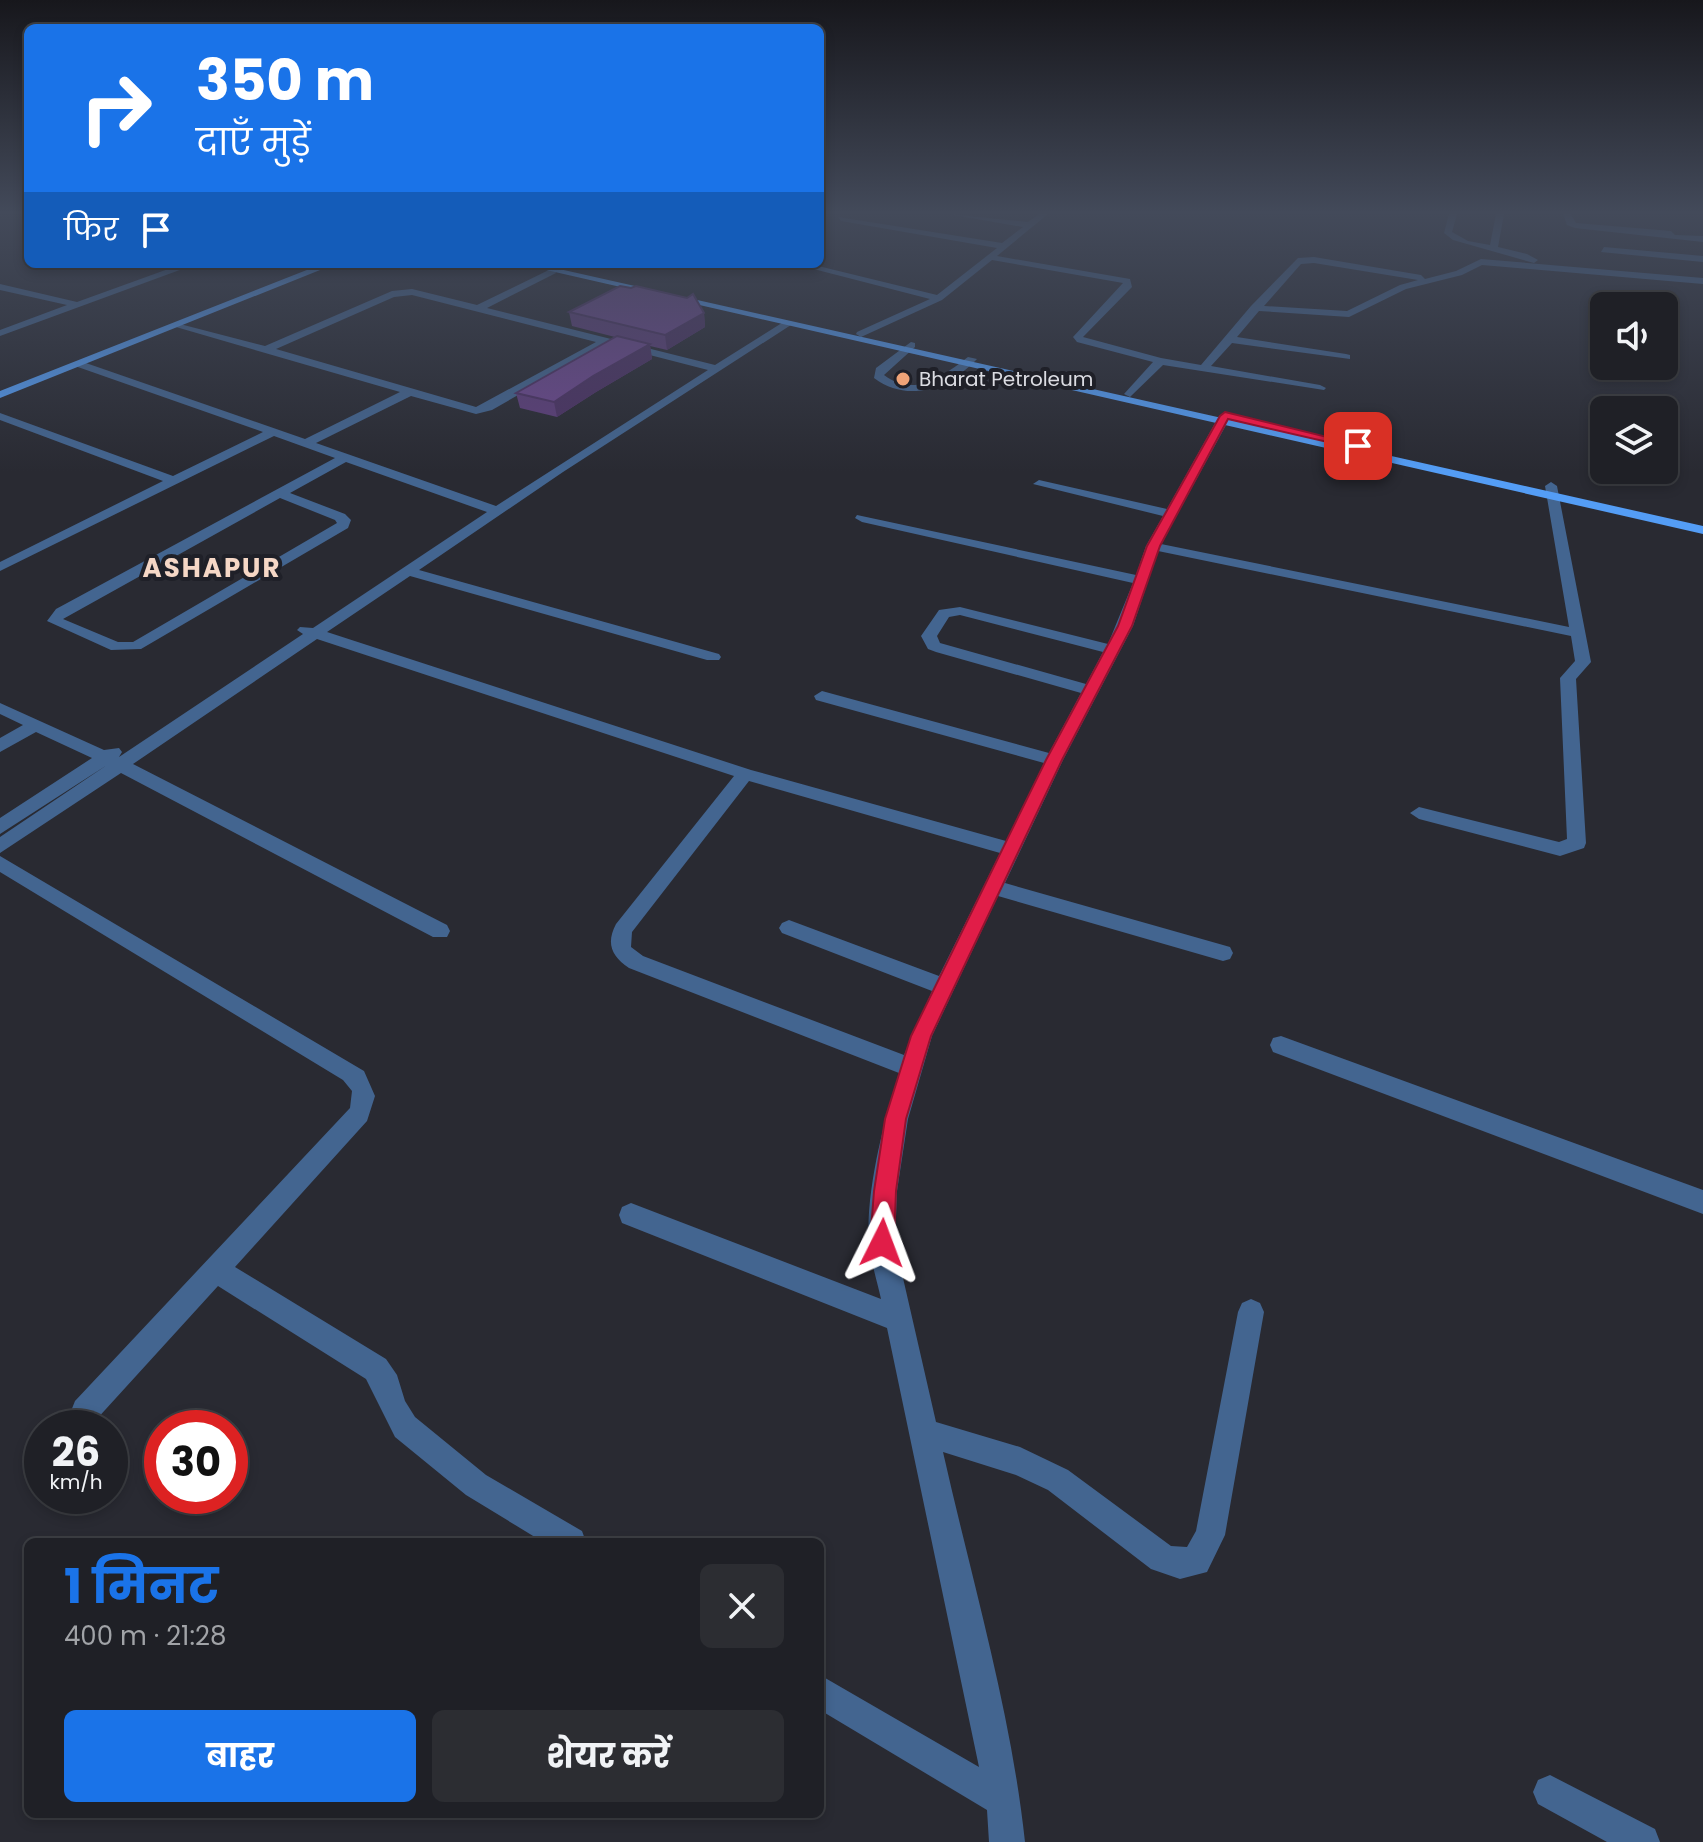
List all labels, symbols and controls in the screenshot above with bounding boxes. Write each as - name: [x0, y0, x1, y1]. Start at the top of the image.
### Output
- text: 350 m: [196, 41, 374, 120]
- icon: right: [64, 56, 168, 160]
- text: दाएँ मुड़ें: [196, 117, 311, 168]
- text: फिर: [64, 208, 118, 251]
- icon: arrive: [134, 208, 178, 252]
- map controls: [1590, 292, 1678, 484]
- button: sound: [1590, 292, 1678, 380]
- place label: Bharat Petroleum: [919, 365, 1093, 393]
- marker: Bharat Petroleum: [894, 370, 912, 388]
- button: layers: [1590, 396, 1678, 484]
- pin: [1324, 412, 1392, 480]
- icon: arrive: [1336, 424, 1380, 468]
- district label: ASHAPUR: [143, 550, 281, 586]
- position arrow: [840, 1201, 924, 1285]
- speed limit sign: 30: [144, 1410, 248, 1514]
- text: 26: [52, 1424, 100, 1480]
- text: km/h: [49, 1468, 103, 1496]
- text: 1 मिनट: [64, 1553, 219, 1620]
- button: close: [700, 1564, 784, 1648]
- text: 400 m · 21:28: [64, 1618, 226, 1654]
- button: बाहर: [64, 1710, 416, 1802]
- button: शेयर करें: [432, 1710, 784, 1802]

